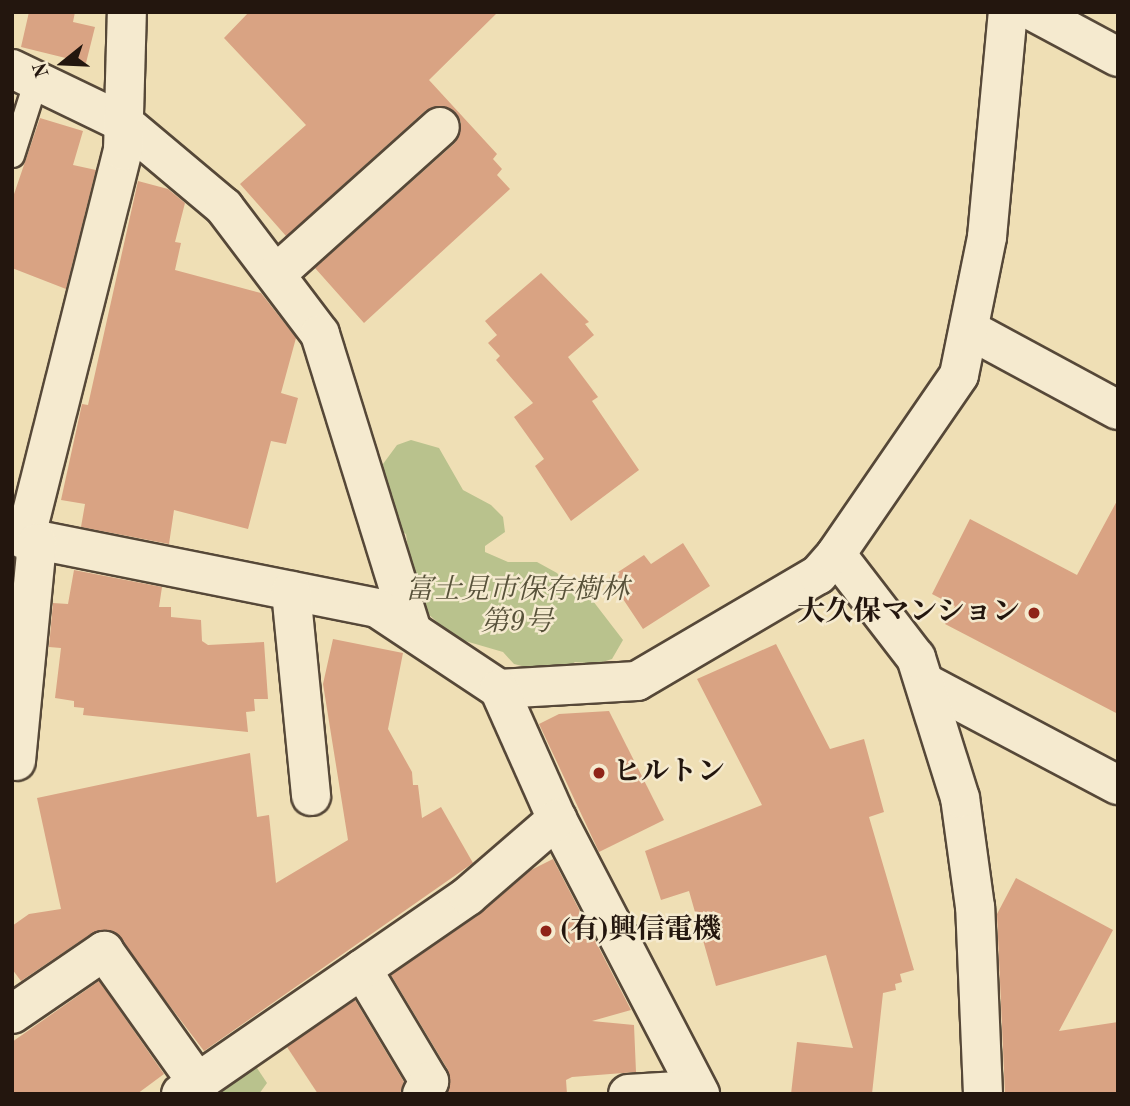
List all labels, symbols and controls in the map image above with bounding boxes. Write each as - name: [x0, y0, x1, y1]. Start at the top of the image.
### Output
- north arrow: [28, 28, 98, 98]
- text: N: [31, 60, 54, 79]
- park label: 富士見市保存樹林 第9号: [405, 574, 629, 640]
- place label: 大久保マンション: [796, 596, 1020, 630]
- marker: 大久保マンション: [1026, 605, 1042, 621]
- place label: ヒルトン: [613, 756, 725, 790]
- marker: ヒルトン: [591, 765, 607, 781]
- place label: (有)興信電機: [560, 914, 721, 948]
- marker: (有)興信電機: [538, 923, 554, 939]

